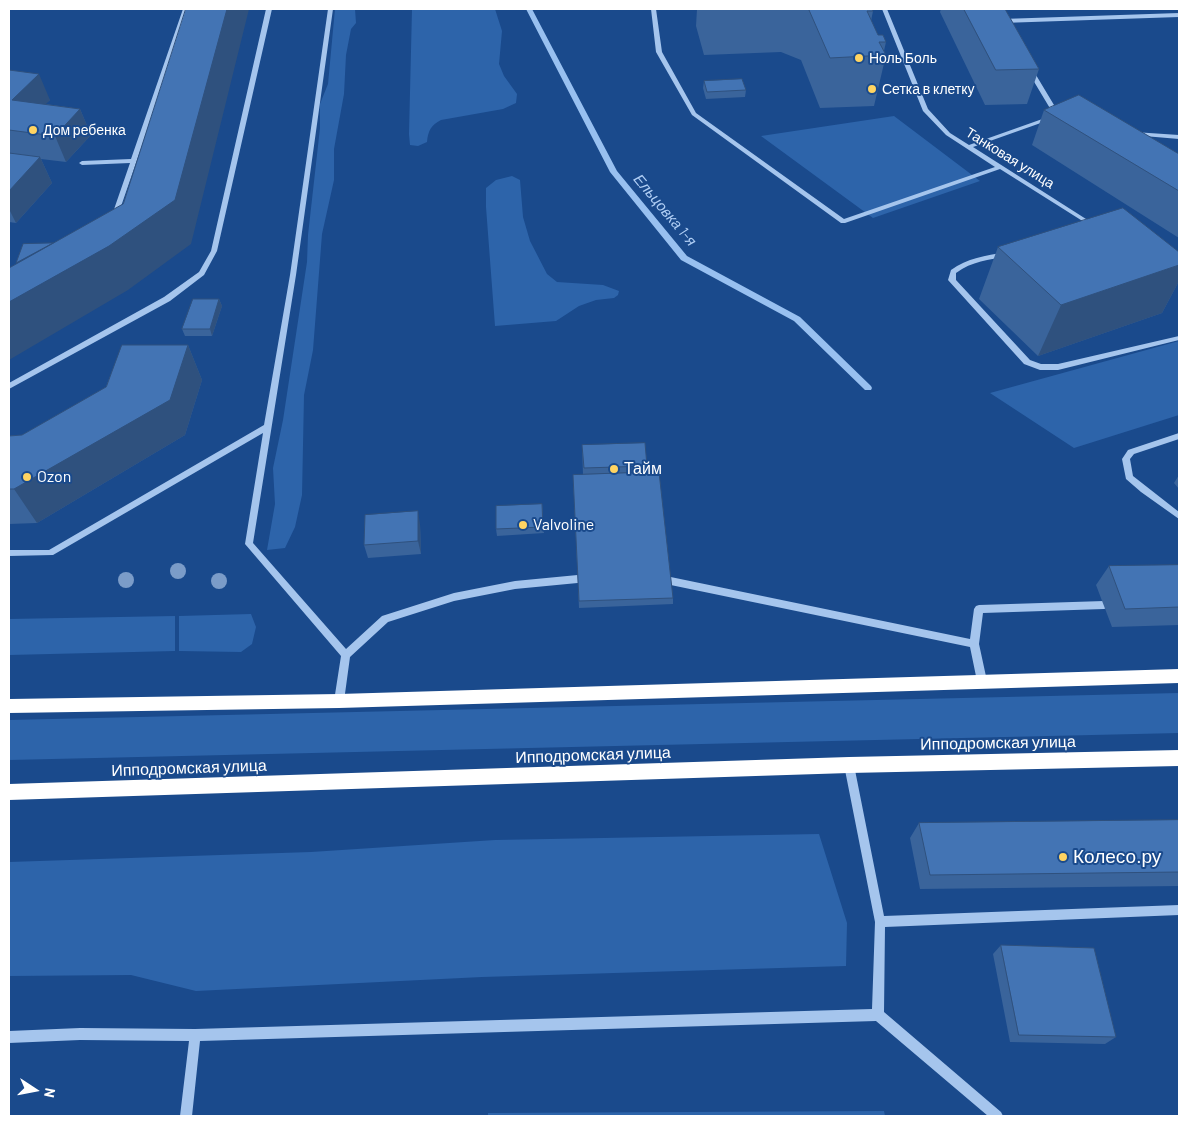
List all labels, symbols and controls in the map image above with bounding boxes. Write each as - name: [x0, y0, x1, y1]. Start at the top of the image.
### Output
- place label: Ноль Боль: [869, 50, 937, 66]
- marker: Ноль Боль: [853, 52, 865, 64]
- place label: Сетка в клетку: [882, 81, 975, 97]
- marker: Сетка в клетку: [866, 83, 878, 95]
- place label: Дом ребенка: [43, 122, 126, 138]
- marker: Дом ребенка: [27, 124, 39, 136]
- street label: Танковая улица: [963, 124, 1057, 192]
- water label: Ельцовка 1-я: [630, 170, 700, 250]
- place label: Тайм: [624, 459, 662, 479]
- marker: Тайм: [608, 463, 620, 475]
- place label: Ozon: [37, 467, 71, 487]
- marker: Ozon: [21, 471, 33, 483]
- place label: Valvoline: [533, 515, 594, 535]
- marker: Valvoline: [517, 519, 529, 531]
- street label: Ипподромская улица: [920, 732, 1076, 754]
- street label: Ипподромская улица: [515, 743, 671, 767]
- street label: Ипподромская улица: [111, 756, 267, 780]
- place label: Колесо.ру: [1073, 846, 1161, 868]
- marker: Колесо.ру: [1057, 851, 1069, 863]
- north arrow: [10, 1065, 60, 1115]
- text: N: [41, 1087, 59, 1099]

